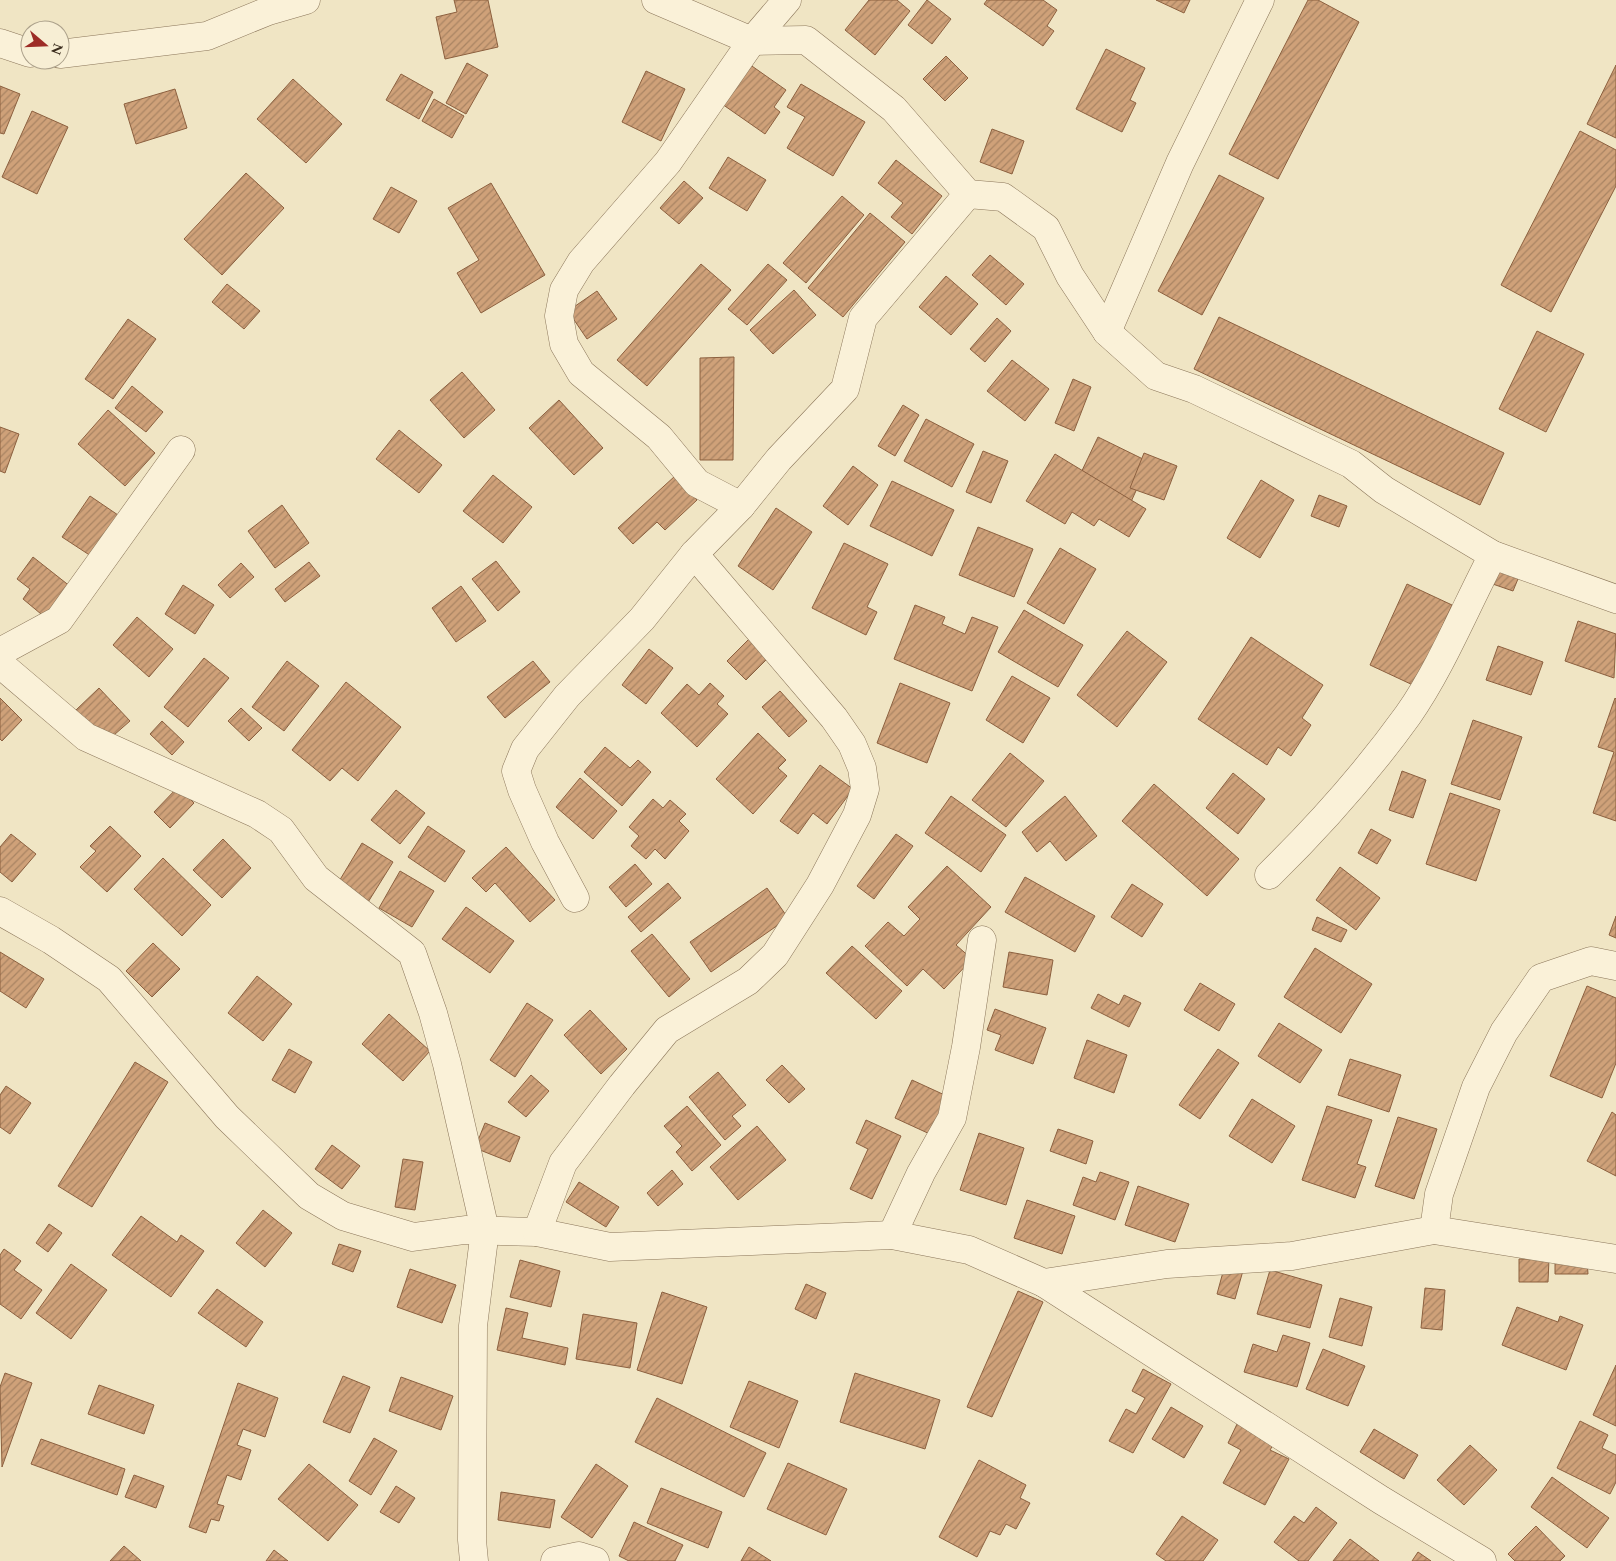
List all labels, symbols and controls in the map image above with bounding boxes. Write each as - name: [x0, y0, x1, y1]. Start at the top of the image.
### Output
- north arrow: [20, 20, 70, 70]
- text: N: [45, 40, 69, 58]

